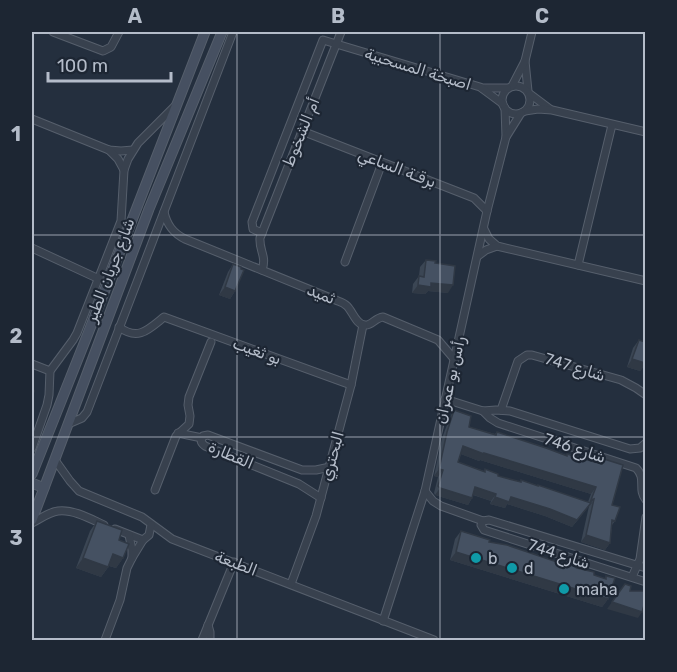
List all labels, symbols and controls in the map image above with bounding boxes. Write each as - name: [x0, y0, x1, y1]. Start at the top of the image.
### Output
- text: A: [128, 4, 143, 28]
- text: B: [331, 4, 345, 28]
- text: C: [535, 4, 549, 28]
- street label: اصبخة المسحبية: [362, 44, 474, 94]
- scale bar: [48, 45, 171, 83]
- text: 100 m: [57, 55, 108, 77]
- street label: أم الشخوط: [279, 95, 324, 170]
- text: 1: [11, 122, 21, 146]
- street label: برقـة الساعي: [354, 144, 439, 194]
- street label: شارع جريان الطير: [81, 215, 140, 326]
- street label: ثميد: [304, 280, 338, 308]
- text: 2: [10, 324, 23, 348]
- street label: بو ثغيب: [230, 333, 284, 370]
- street label: رأس بو عمران: [431, 334, 470, 426]
- street label: شارع 747: [542, 349, 608, 387]
- street label: البحتري: [316, 429, 350, 484]
- street label: شارع 746: [541, 429, 608, 469]
- street label: القطارة: [205, 437, 257, 474]
- text: 3: [9, 526, 23, 550]
- street label: شارع 744: [525, 535, 592, 575]
- street label: الطبعة: [212, 546, 260, 580]
- place label: b: [488, 549, 498, 568]
- marker: b: [469, 551, 483, 565]
- place label: d: [524, 559, 534, 578]
- marker: d: [505, 561, 519, 575]
- place label: maha: [576, 580, 618, 599]
- marker: maha: [557, 582, 571, 596]

